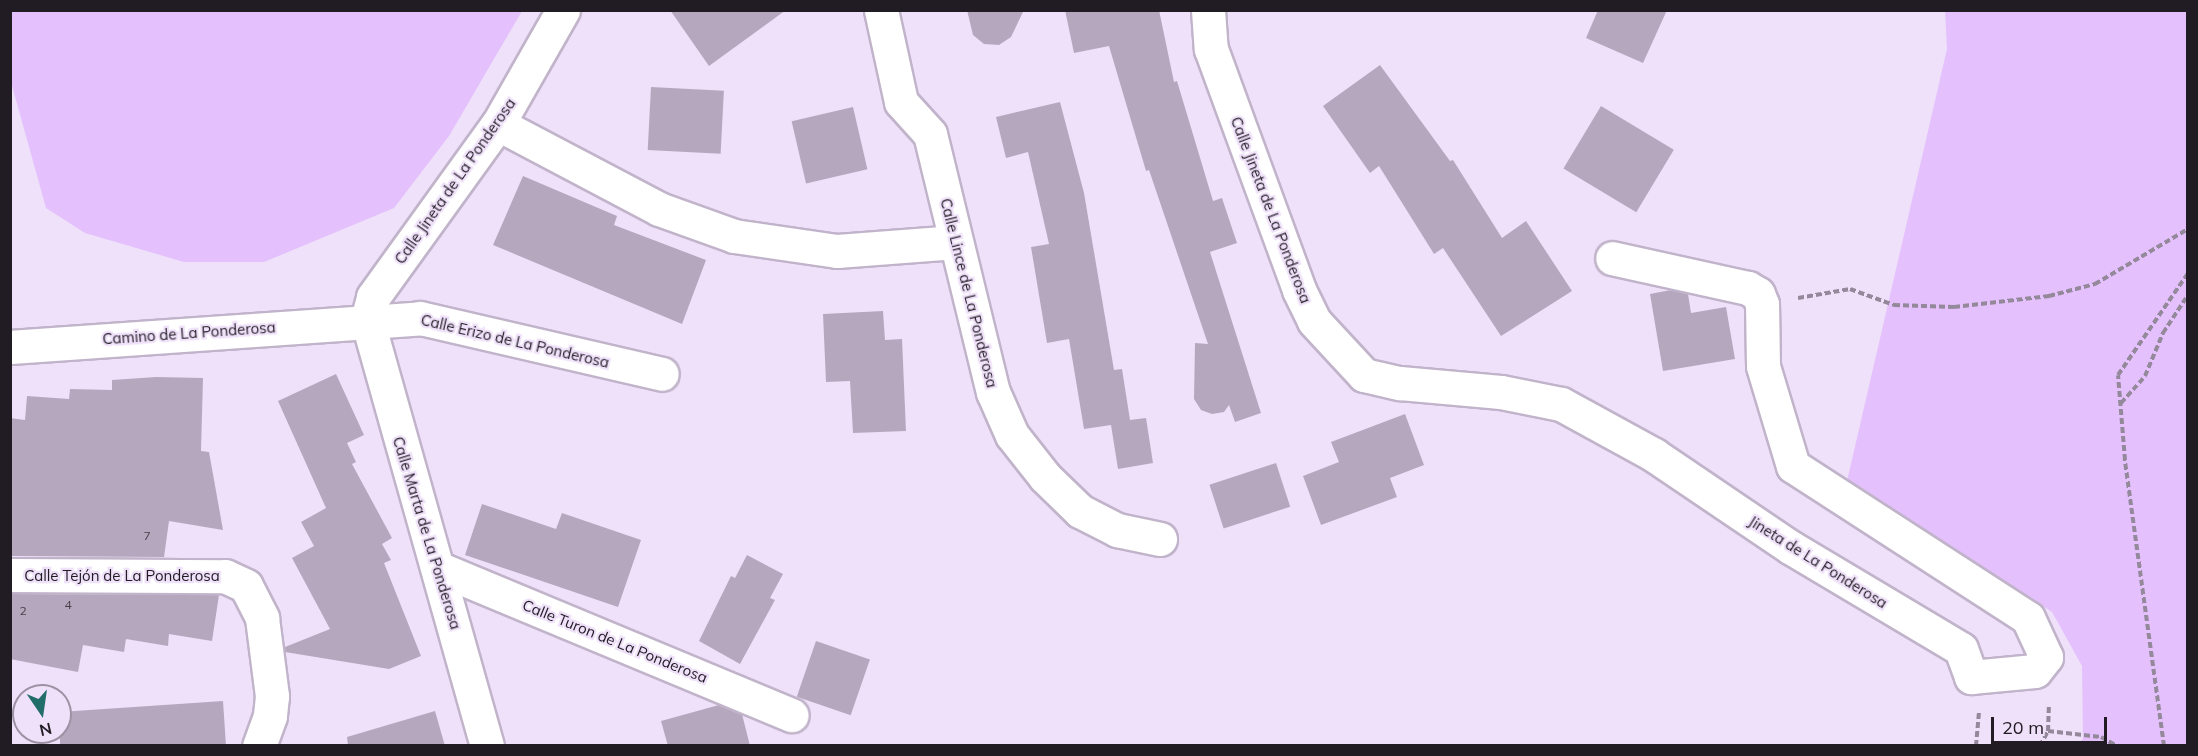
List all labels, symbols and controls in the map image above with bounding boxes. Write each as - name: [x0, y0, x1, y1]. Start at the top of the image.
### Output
- street label: Calle Jineta de La Ponderosa: [391, 95, 519, 267]
- street label: Calle Jineta de La Ponderosa: [1227, 114, 1315, 306]
- street label: Calle Lince de La Ponderosa: [937, 196, 1001, 390]
- street label: Calle Erizo de La Ponderosa: [419, 311, 611, 371]
- street label: Camino de La Ponderosa: [102, 318, 276, 348]
- street label: Calle Marta de La Ponderosa: [389, 434, 465, 632]
- street label: Jineta de La Ponderosa: [1745, 512, 1891, 612]
- house number: 7: [143, 529, 151, 543]
- street label: Calle Tejón de La Ponderosa: [24, 567, 220, 585]
- street label: Calle Turon de La Ponderosa: [520, 596, 710, 686]
- house number: 4: [64, 598, 72, 612]
- house number: 2: [19, 604, 27, 618]
- north arrow: [12, 684, 72, 744]
- scale bar: [1994, 705, 2110, 743]
- text: 20 m: [2002, 716, 2044, 739]
- text: N: [37, 718, 54, 741]

